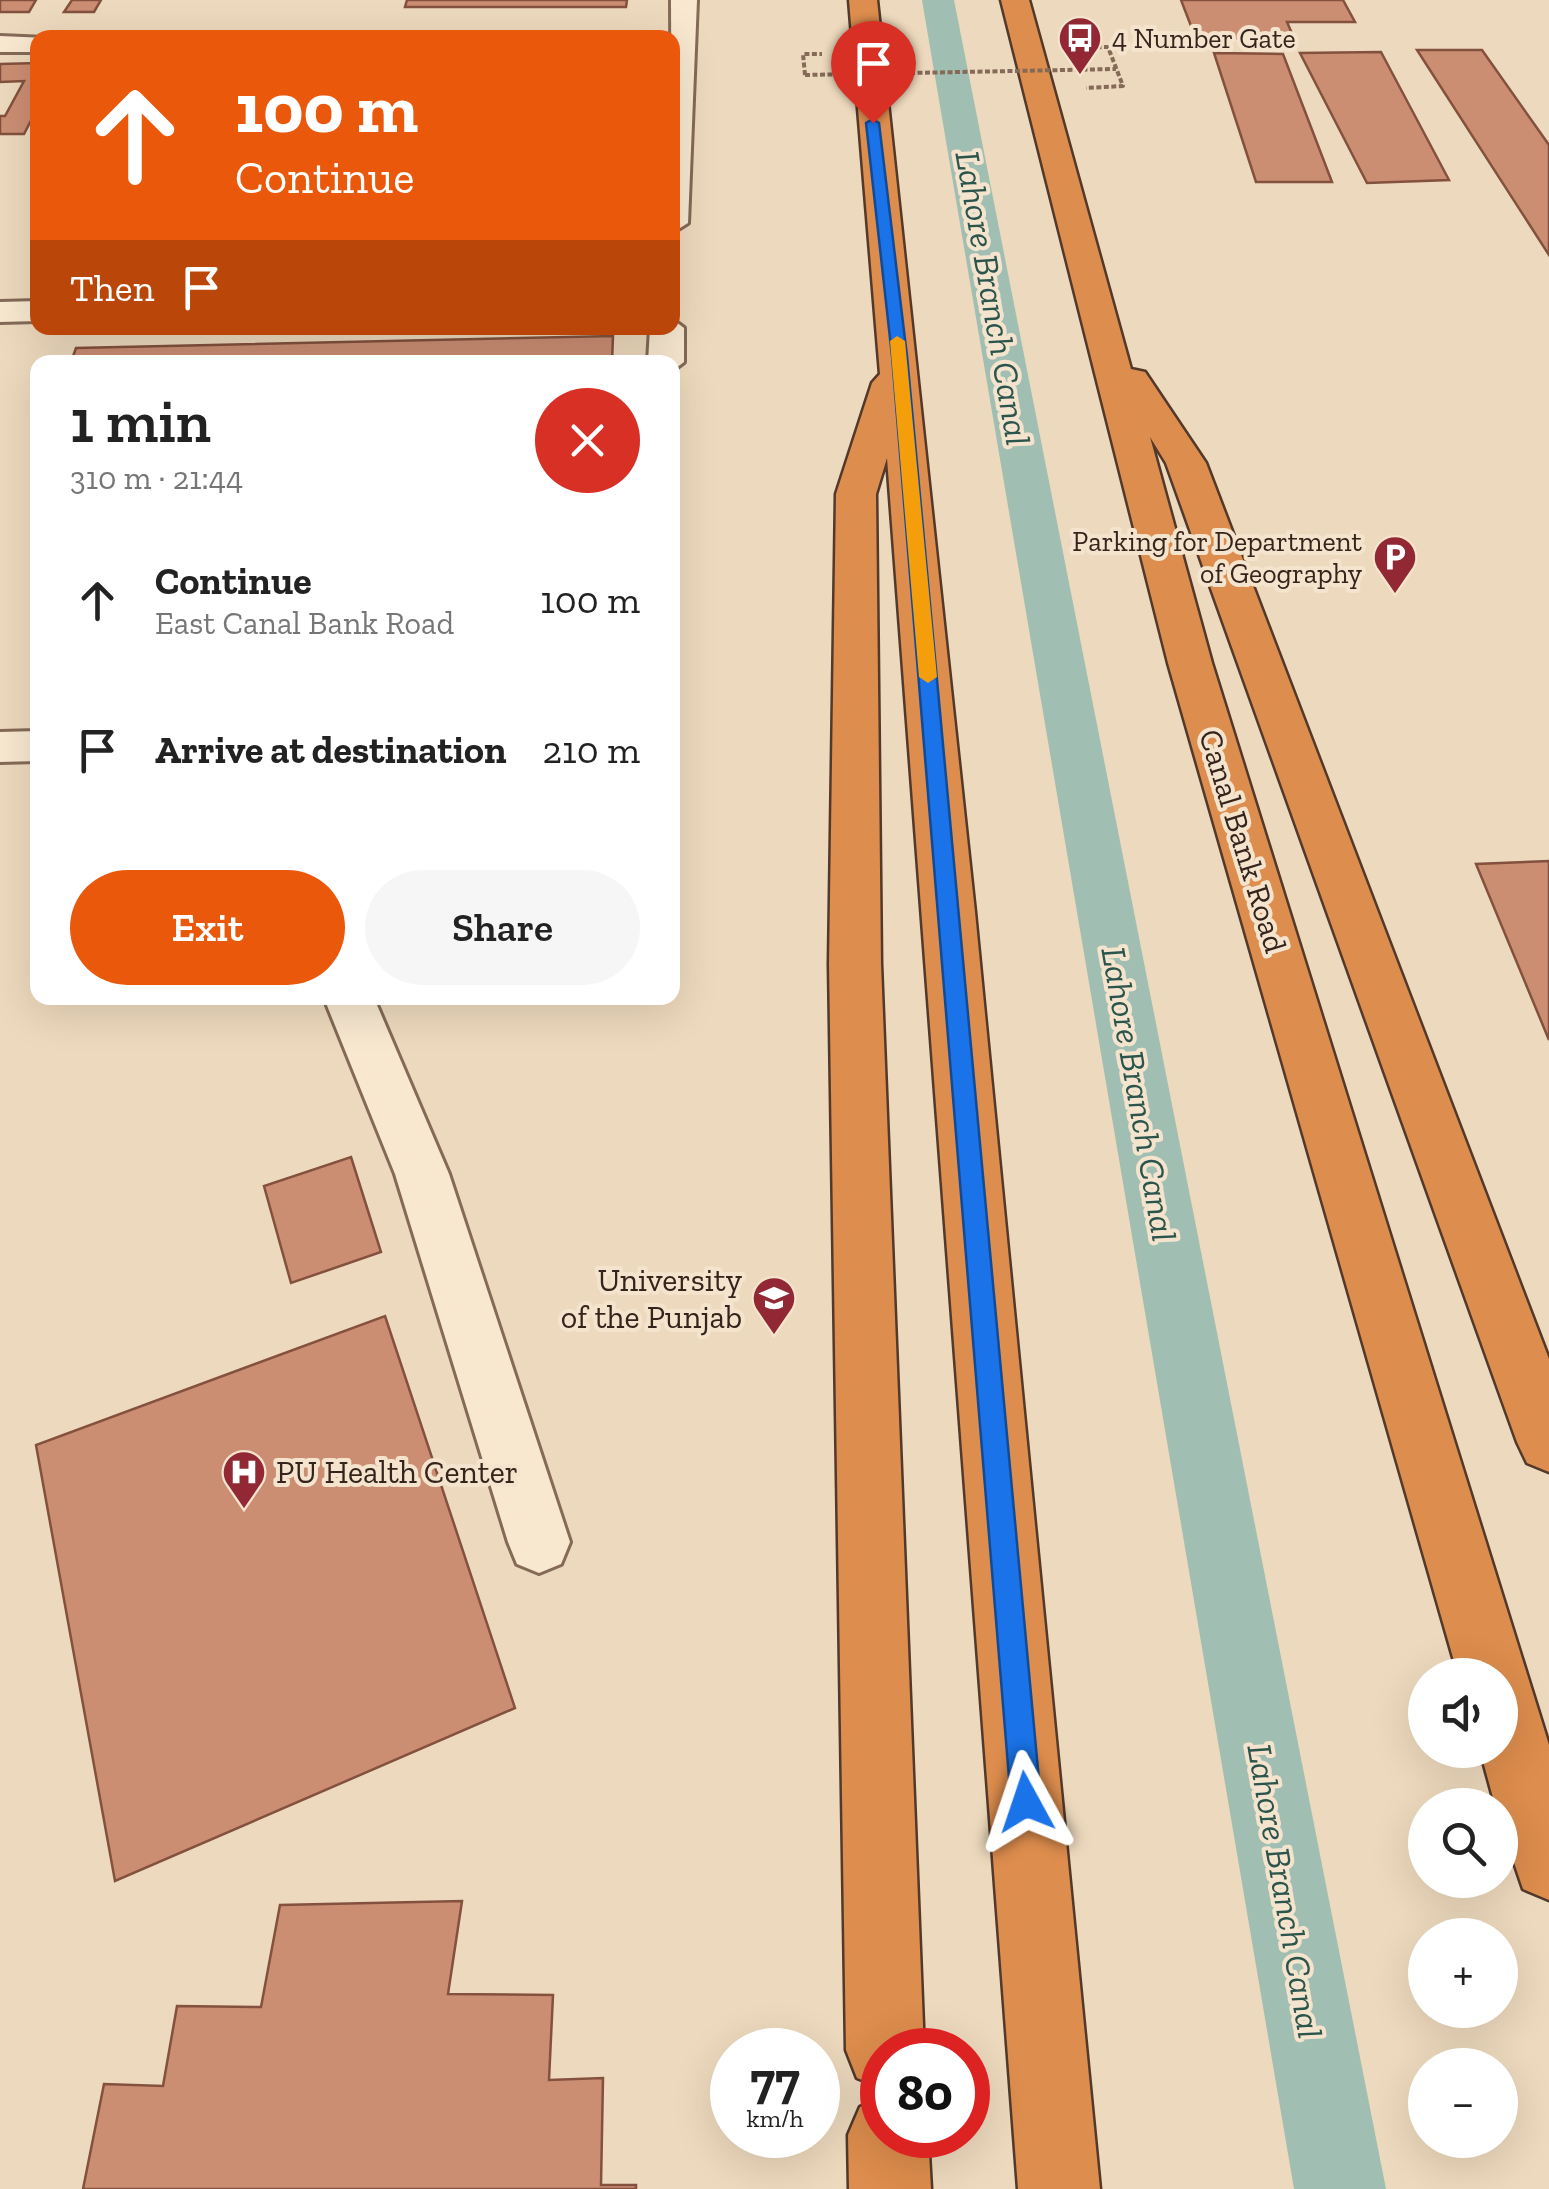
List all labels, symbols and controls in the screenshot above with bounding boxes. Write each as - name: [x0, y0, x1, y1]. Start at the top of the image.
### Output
- bus stop icon: 4 Number Gate: [1057, 15, 1103, 76]
- pin: [831, 21, 916, 124]
- place label: 4 Number Gate: [1112, 22, 1296, 55]
- icon: arrive: [846, 36, 901, 91]
- text: 100 m: [235, 66, 418, 150]
- icon: ahead: [70, 70, 200, 200]
- water label: Lahore Branch Canal: [946, 147, 1040, 449]
- text: Continue: [235, 151, 414, 205]
- icon: arrive: [174, 260, 229, 315]
- text: Then: [70, 265, 154, 311]
- text: 1 min: [70, 385, 211, 457]
- button: close: [535, 388, 640, 493]
- text: 310 m · 21:44: [70, 459, 243, 497]
- place label: Parking for Department of Geography: [1072, 525, 1363, 590]
- parking icon: Parking for Department of Geography: [1372, 534, 1418, 595]
- text: Continue: [155, 558, 312, 604]
- icon: ahead: [70, 573, 125, 628]
- text: 100 m: [540, 577, 640, 623]
- text: East Canal Bank Road: [155, 604, 454, 642]
- icon: arrive: [70, 723, 125, 778]
- street label: Canal Bank Road: [1191, 725, 1295, 958]
- text: Arrive at destination: [155, 727, 506, 773]
- text: 210 m: [542, 727, 640, 773]
- button: Exit: [70, 870, 345, 985]
- button: Share: [365, 870, 640, 985]
- water label: Lahore Branch Canal: [1092, 943, 1186, 1245]
- place label: University of the Punjab: [561, 1261, 743, 1336]
- school or university icon: University of the Punjab: [751, 1275, 797, 1336]
- hospital icon: PU Health Center: [221, 1449, 267, 1510]
- place label: PU Health Center: [276, 1453, 518, 1491]
- map controls: [1408, 1658, 1518, 2158]
- button: sound: [1408, 1658, 1518, 1768]
- water label: Lahore Branch Canal: [1238, 1740, 1332, 2042]
- position arrow: [974, 1750, 1078, 1854]
- button: search: [1408, 1788, 1518, 1898]
- button: +: [1408, 1918, 1518, 2028]
- speed limit sign: 80: [860, 2028, 990, 2158]
- button: −: [1408, 2048, 1518, 2158]
- text: 77: [750, 2051, 800, 2111]
- text: km/h: [746, 2103, 804, 2133]

